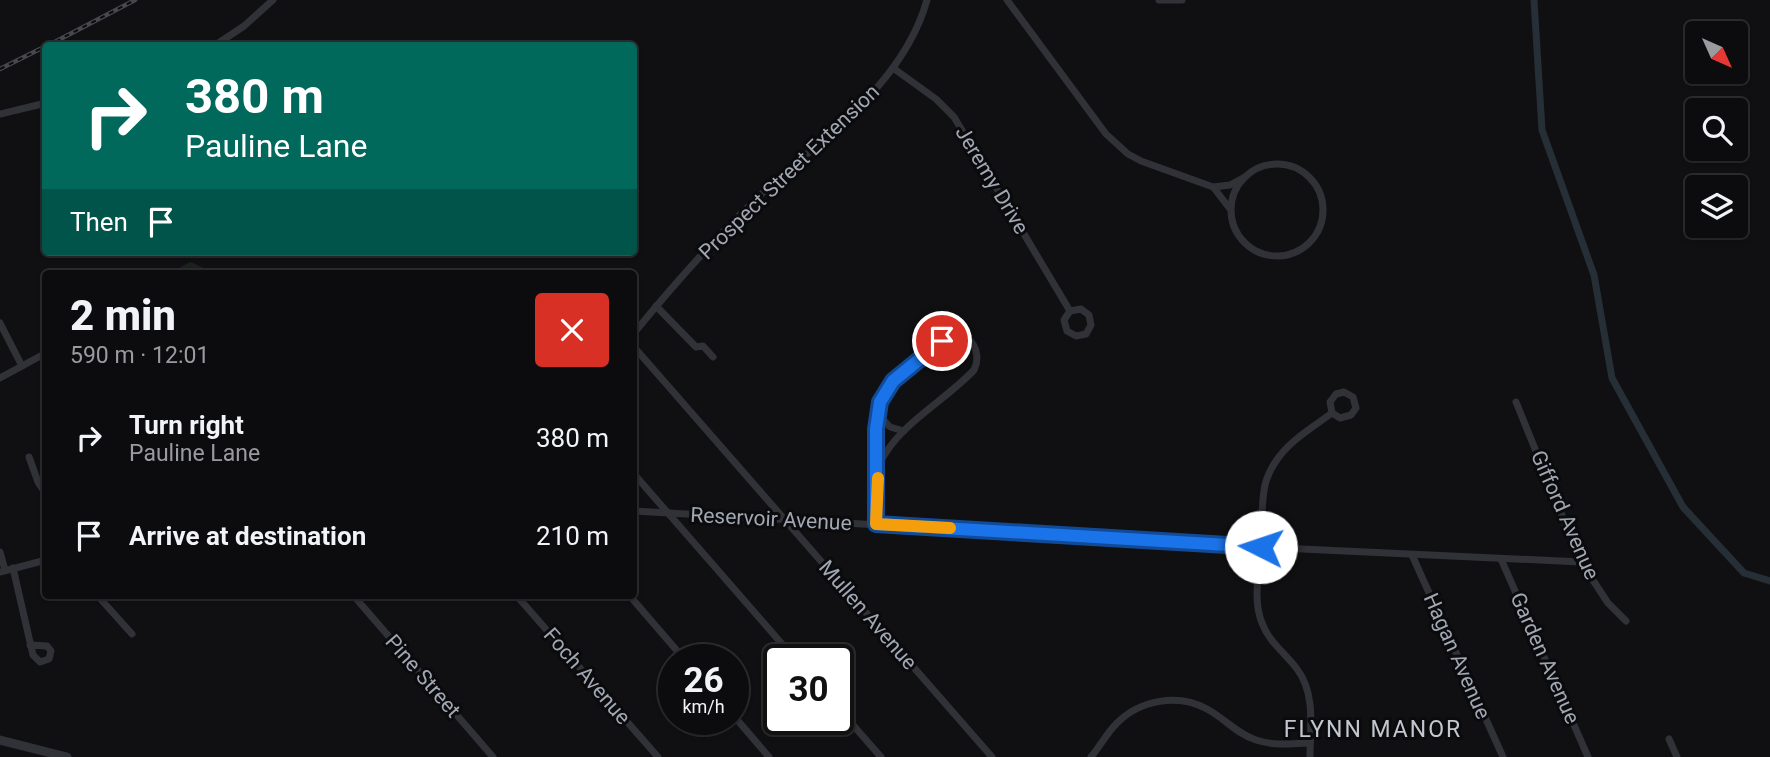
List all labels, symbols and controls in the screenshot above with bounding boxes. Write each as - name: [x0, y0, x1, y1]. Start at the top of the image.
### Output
- north arrow: [1685, 21, 1748, 84]
- map controls: [1685, 21, 1748, 238]
- text: 380 m: [185, 68, 324, 125]
- icon: right: [70, 70, 161, 161]
- street label: Prospect Street Extension: [694, 80, 884, 264]
- button: search: [1685, 98, 1748, 161]
- street label: Jeremy Drive: [950, 122, 1034, 238]
- text: Pauline Lane: [185, 127, 367, 165]
- button: layers: [1685, 175, 1748, 238]
- icon: arrive: [142, 203, 180, 241]
- text: Then: [70, 207, 128, 237]
- text: 2 min: [70, 291, 176, 340]
- button: close: [535, 293, 609, 367]
- pin: [912, 311, 972, 371]
- icon: arrive: [923, 322, 961, 360]
- text: 590 m · 12:01: [70, 342, 209, 369]
- text: Turn right: [129, 410, 244, 440]
- icon: right: [70, 419, 108, 457]
- text: 380 m: [536, 423, 609, 453]
- text: Pauline Lane: [129, 440, 260, 467]
- street label: Gifford Avenue: [1526, 447, 1604, 583]
- street label: Reservoir Avenue: [690, 503, 852, 535]
- position arrow: [1224, 510, 1298, 584]
- icon: arrive: [70, 517, 108, 555]
- text: Arrive at destination: [129, 521, 366, 551]
- text: 210 m: [536, 521, 609, 551]
- street label: Mullen Avenue: [814, 556, 922, 674]
- street label: Hagan Avenue: [1419, 589, 1495, 723]
- street label: Garden Avenue: [1505, 589, 1585, 727]
- street label: Foch Avenue: [539, 623, 635, 729]
- street label: Pine Street: [381, 630, 466, 722]
- speed limit sign: 30: [763, 644, 854, 735]
- text: 26: [683, 660, 724, 701]
- text: km/h: [682, 696, 725, 717]
- district label: FLYNN MANOR: [1284, 716, 1462, 743]

